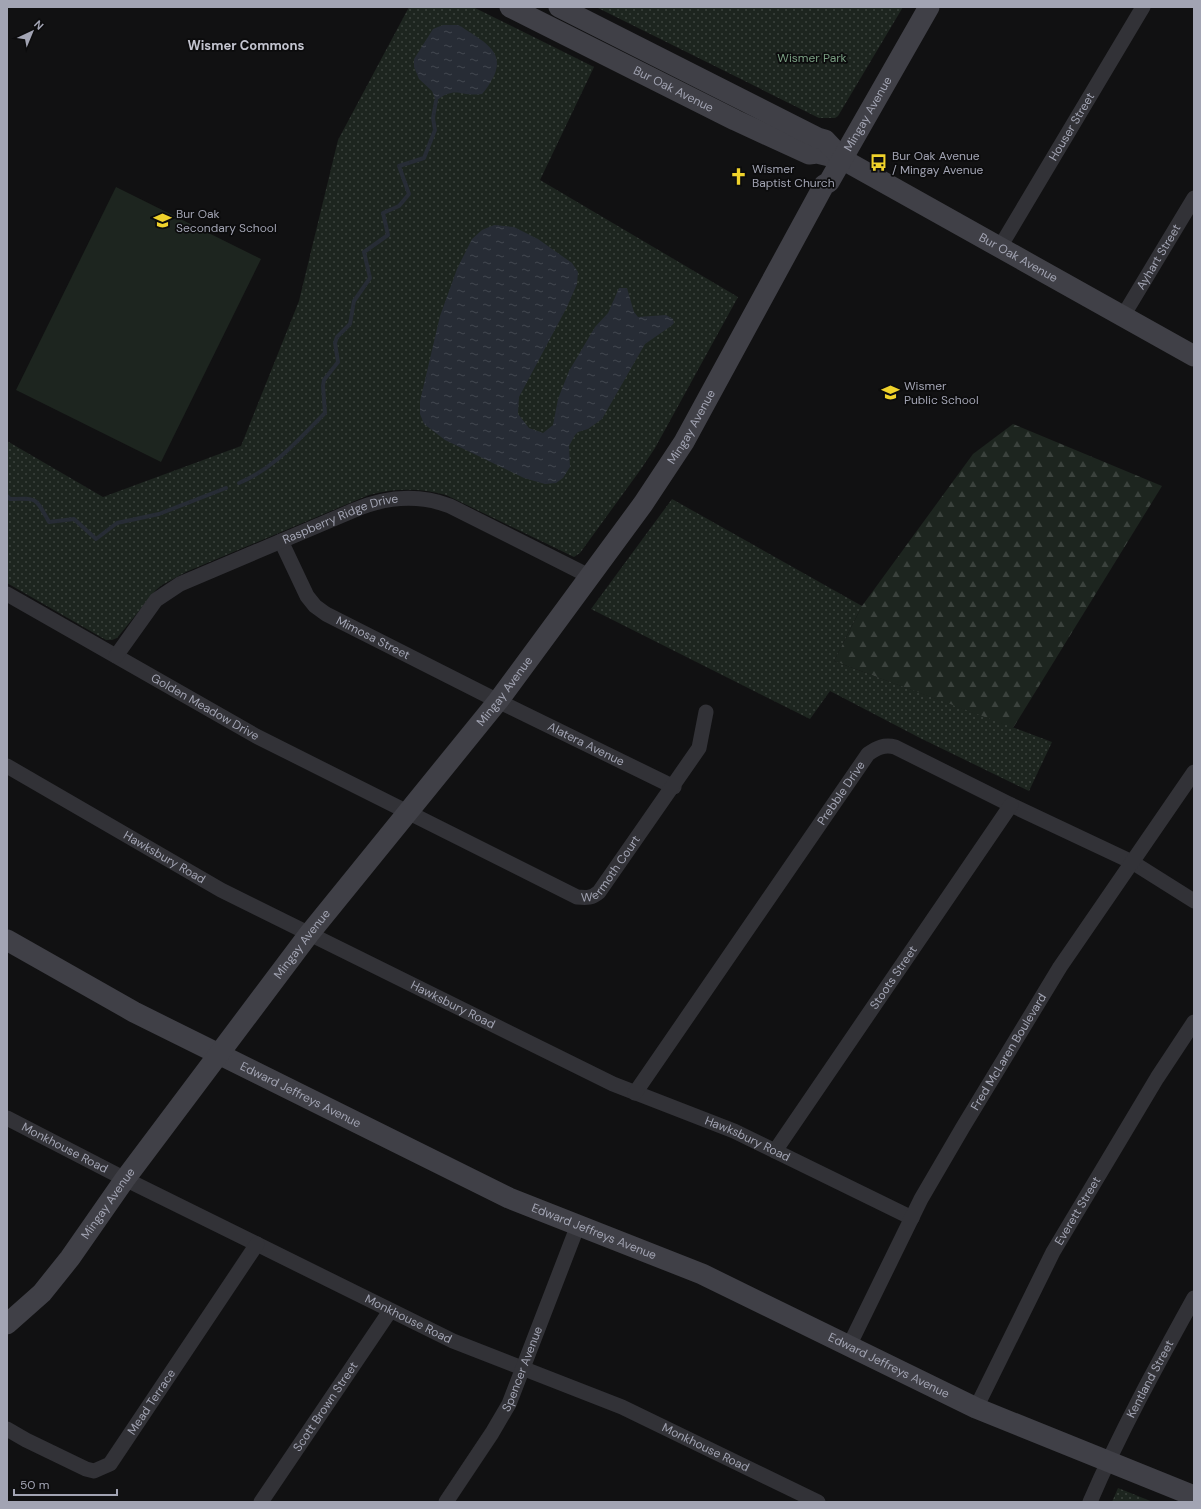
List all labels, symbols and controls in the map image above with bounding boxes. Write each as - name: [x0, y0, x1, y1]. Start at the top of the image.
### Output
- north arrow: [12, 12, 52, 52]
- text: N: [31, 17, 47, 33]
- district label: Wismer Commons: [187, 37, 305, 54]
- park label: Wismer Park: [777, 50, 847, 66]
- street label: Bur Oak Avenue: [631, 62, 716, 116]
- street label: Mingay Avenue: [840, 74, 896, 154]
- street label: Houser Street: [1045, 89, 1098, 164]
- place label: Bur Oak Avenue / Mingay Avenue: [892, 148, 984, 178]
- bus stop icon: Bur Oak Avenue / Mingay Avenue: [869, 153, 889, 173]
- place label: Wismer Baptist Church: [752, 161, 835, 191]
- church icon: Wismer Baptist Church: [729, 166, 749, 186]
- place label: Bur Oak Secondary School: [176, 206, 277, 236]
- school or university icon: Bur Oak Secondary School: [153, 211, 173, 231]
- street label: Ayhart Street: [1133, 221, 1185, 293]
- street label: Bur Oak Avenue: [976, 229, 1061, 286]
- place label: Wismer Public School: [904, 378, 979, 408]
- school or university icon: Wismer Public School: [881, 383, 901, 403]
- street label: Mingay Avenue: [664, 387, 719, 467]
- street label: Raspberry Ridge Drive: [280, 491, 399, 548]
- street label: Mimosa Street: [333, 612, 413, 663]
- street label: Mingay Avenue: [473, 653, 536, 729]
- street label: Golden Meadow Drive: [148, 670, 262, 744]
- street label: Alatera Avenue: [545, 719, 627, 770]
- street label: Prebble Drive: [814, 758, 869, 828]
- street label: Hawksbury Road: [121, 827, 208, 887]
- street label: Wermoth Court: [581, 832, 644, 906]
- street label: Mingay Avenue: [270, 906, 334, 982]
- street label: Stoots Street: [866, 942, 921, 1012]
- street label: Hawksbury Road: [408, 977, 498, 1032]
- street label: Fred McLaren Boulevard: [967, 990, 1050, 1113]
- street label: Edward Jeffreys Avenue: [238, 1058, 364, 1131]
- street label: Hawksbury Road: [703, 1112, 793, 1165]
- street label: Monkhouse Road: [19, 1119, 111, 1177]
- street label: Mingay Avenue: [77, 1164, 139, 1242]
- street label: Everett Street: [1051, 1173, 1104, 1248]
- street label: Edward Jeffreys Avenue: [529, 1200, 659, 1263]
- street label: Monkhouse Road: [362, 1291, 455, 1347]
- street label: Spencer Avenue: [498, 1324, 546, 1415]
- street label: Edward Jeffreys Avenue: [826, 1329, 952, 1402]
- street label: Kentland Street: [1123, 1337, 1177, 1421]
- street label: Scott Brown Street: [289, 1358, 362, 1455]
- street label: Mead Terrace: [124, 1366, 179, 1438]
- street label: Monkhouse Road: [659, 1420, 752, 1475]
- scale bar: [14, 1471, 117, 1497]
- text: 50 m: [20, 1477, 49, 1493]

